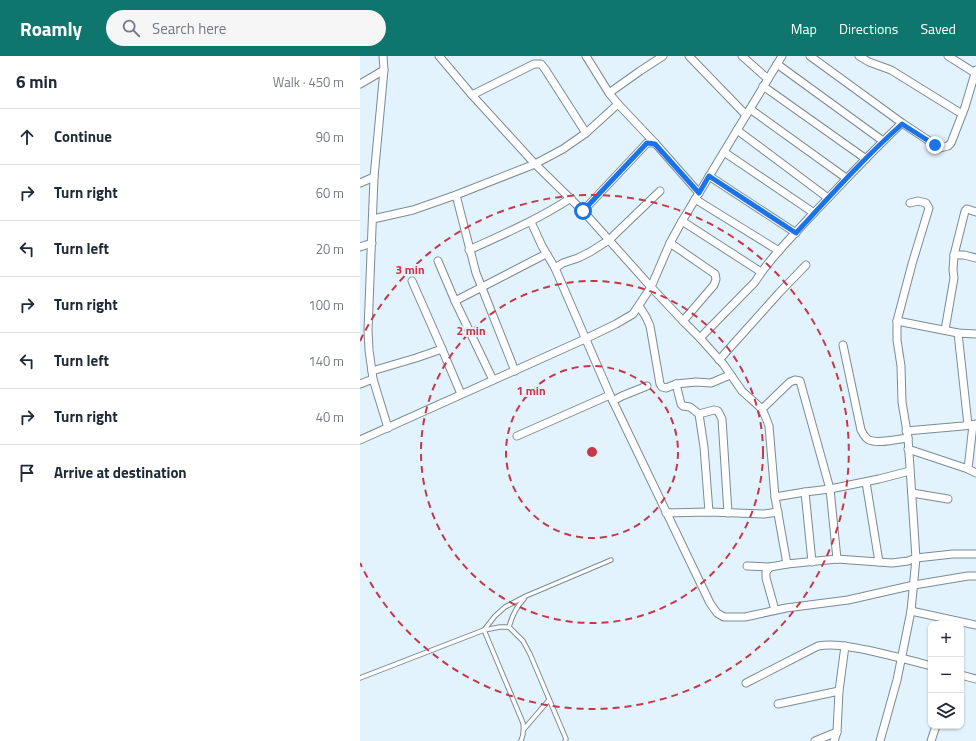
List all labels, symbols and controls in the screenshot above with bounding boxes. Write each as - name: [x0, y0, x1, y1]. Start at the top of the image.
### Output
- search box: [106, 10, 386, 46]
- text: Roamly: [20, 14, 82, 43]
- icon: search: [120, 17, 142, 39]
- text: Search here: [152, 17, 226, 40]
- text: Map: [791, 18, 817, 39]
- text: Directions: [839, 18, 898, 39]
- text: Saved: [920, 18, 956, 39]
- text: 6 min: [16, 69, 57, 95]
- text: Walk · 450 m: [273, 72, 344, 92]
- text: Continue: [54, 125, 112, 148]
- icon: ahead: [16, 126, 38, 148]
- text: 90 m: [316, 127, 344, 147]
- route end: [926, 136, 944, 154]
- text: Turn right: [54, 181, 118, 204]
- icon: right: [16, 182, 38, 204]
- text: 60 m: [316, 183, 344, 203]
- route start: [574, 202, 592, 220]
- text: Turn left: [54, 237, 109, 260]
- icon: left: [16, 238, 38, 260]
- text: 20 m: [316, 239, 344, 259]
- text: 3 min: [395, 260, 425, 279]
- text: Turn right: [54, 293, 118, 316]
- icon: right: [16, 294, 38, 316]
- text: 100 m: [308, 295, 344, 315]
- text: 2 min: [456, 321, 486, 340]
- text: Turn left: [54, 349, 109, 372]
- icon: left: [16, 350, 38, 372]
- text: 140 m: [308, 351, 344, 371]
- text: 1 min: [516, 381, 546, 400]
- text: Turn right: [54, 405, 118, 428]
- icon: right: [16, 406, 38, 428]
- text: 40 m: [316, 407, 344, 427]
- centre of rings: [585, 445, 599, 459]
- text: Arrive at destination: [54, 461, 187, 484]
- icon: arrive: [16, 462, 38, 484]
- map controls: [928, 621, 964, 729]
- button: +: [928, 621, 964, 657]
- button: −: [928, 657, 964, 693]
- button: layers: [928, 693, 964, 729]

